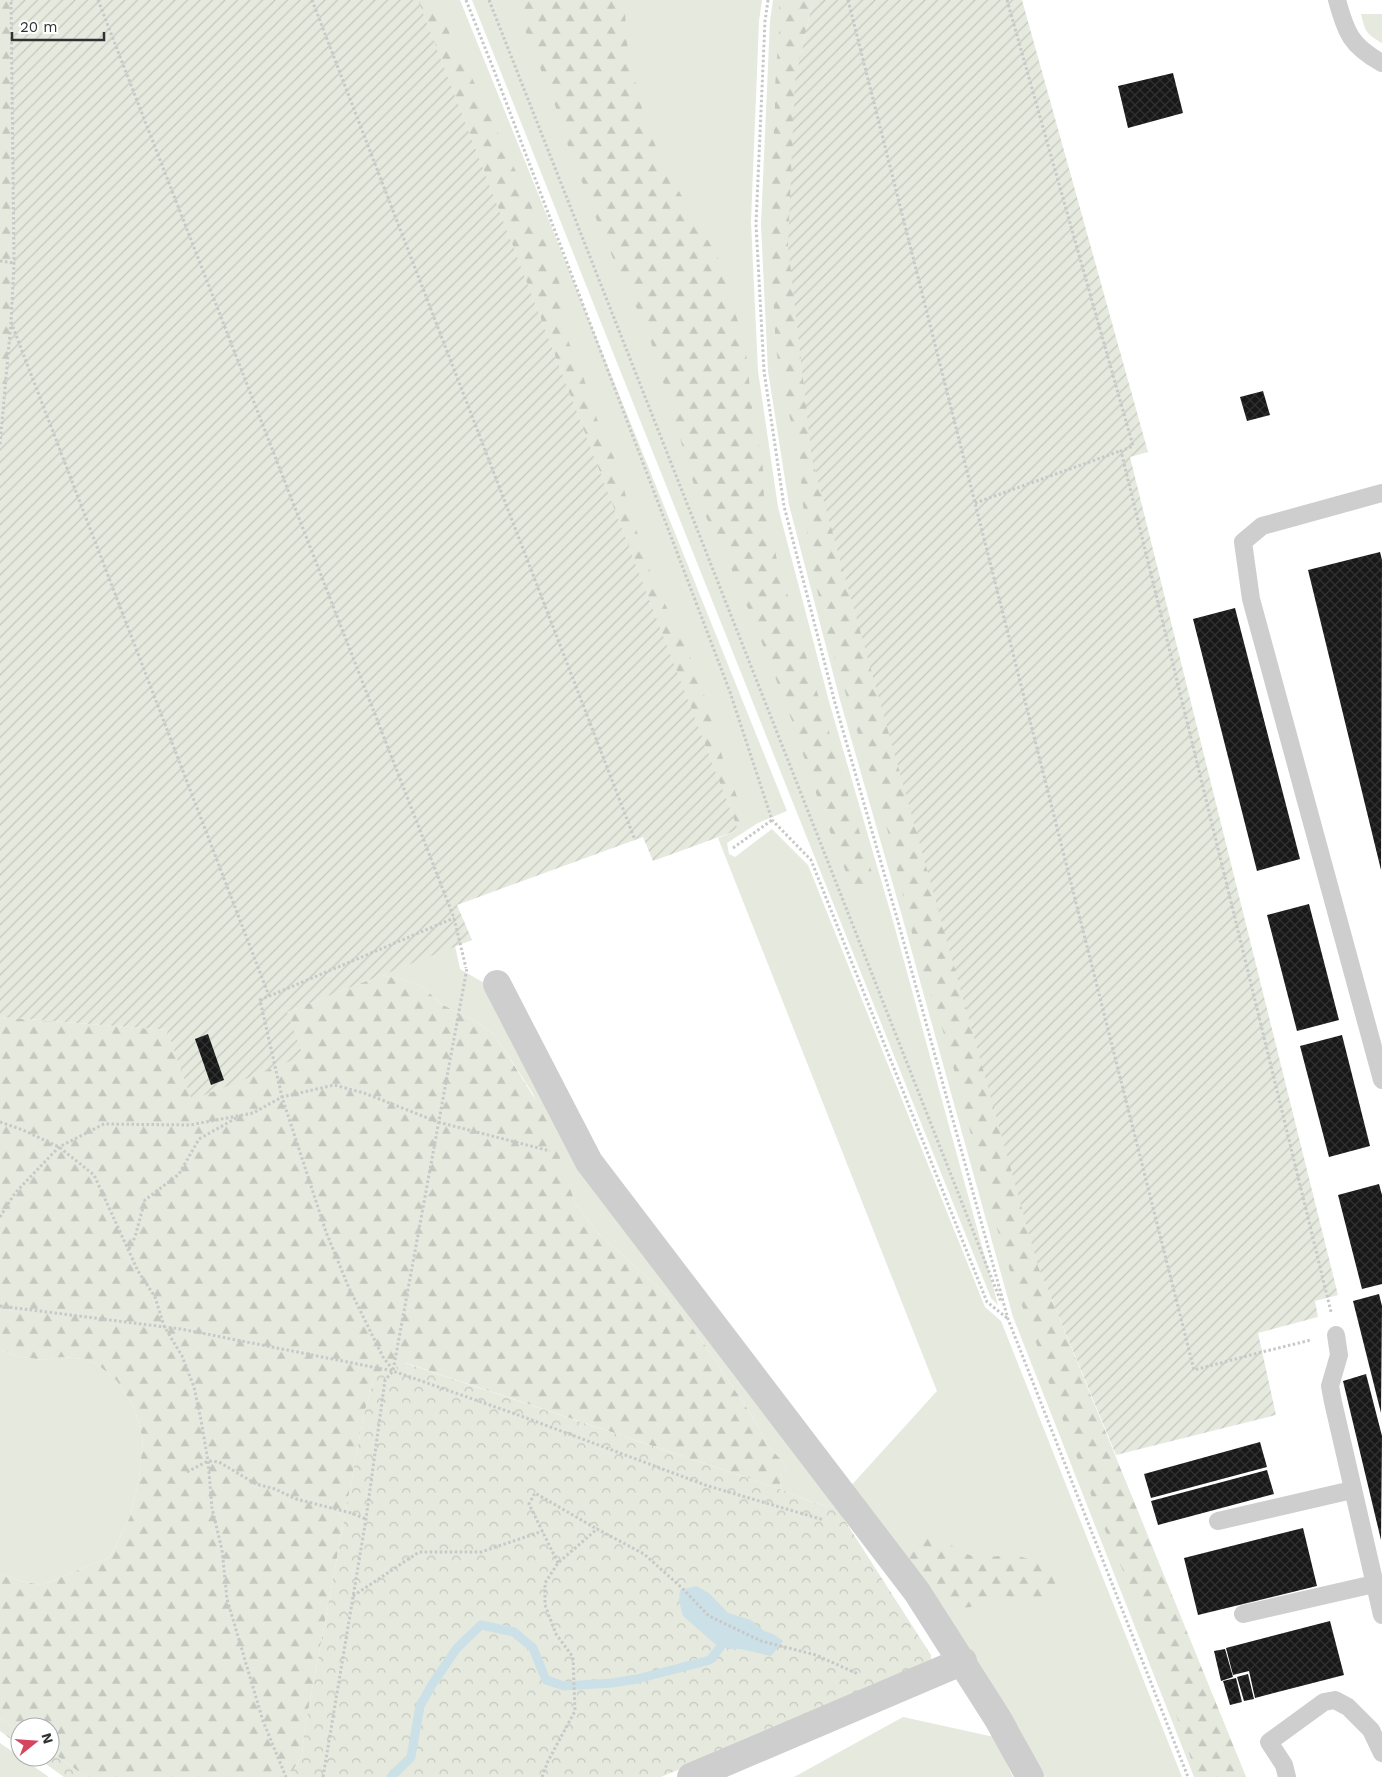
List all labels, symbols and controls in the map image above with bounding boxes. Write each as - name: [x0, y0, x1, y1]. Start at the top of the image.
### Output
- scale bar: [12, 10, 105, 42]
- text: 20 m: [20, 18, 58, 36]
- north arrow: [10, 1717, 60, 1767]
- text: N: [38, 1731, 57, 1745]

